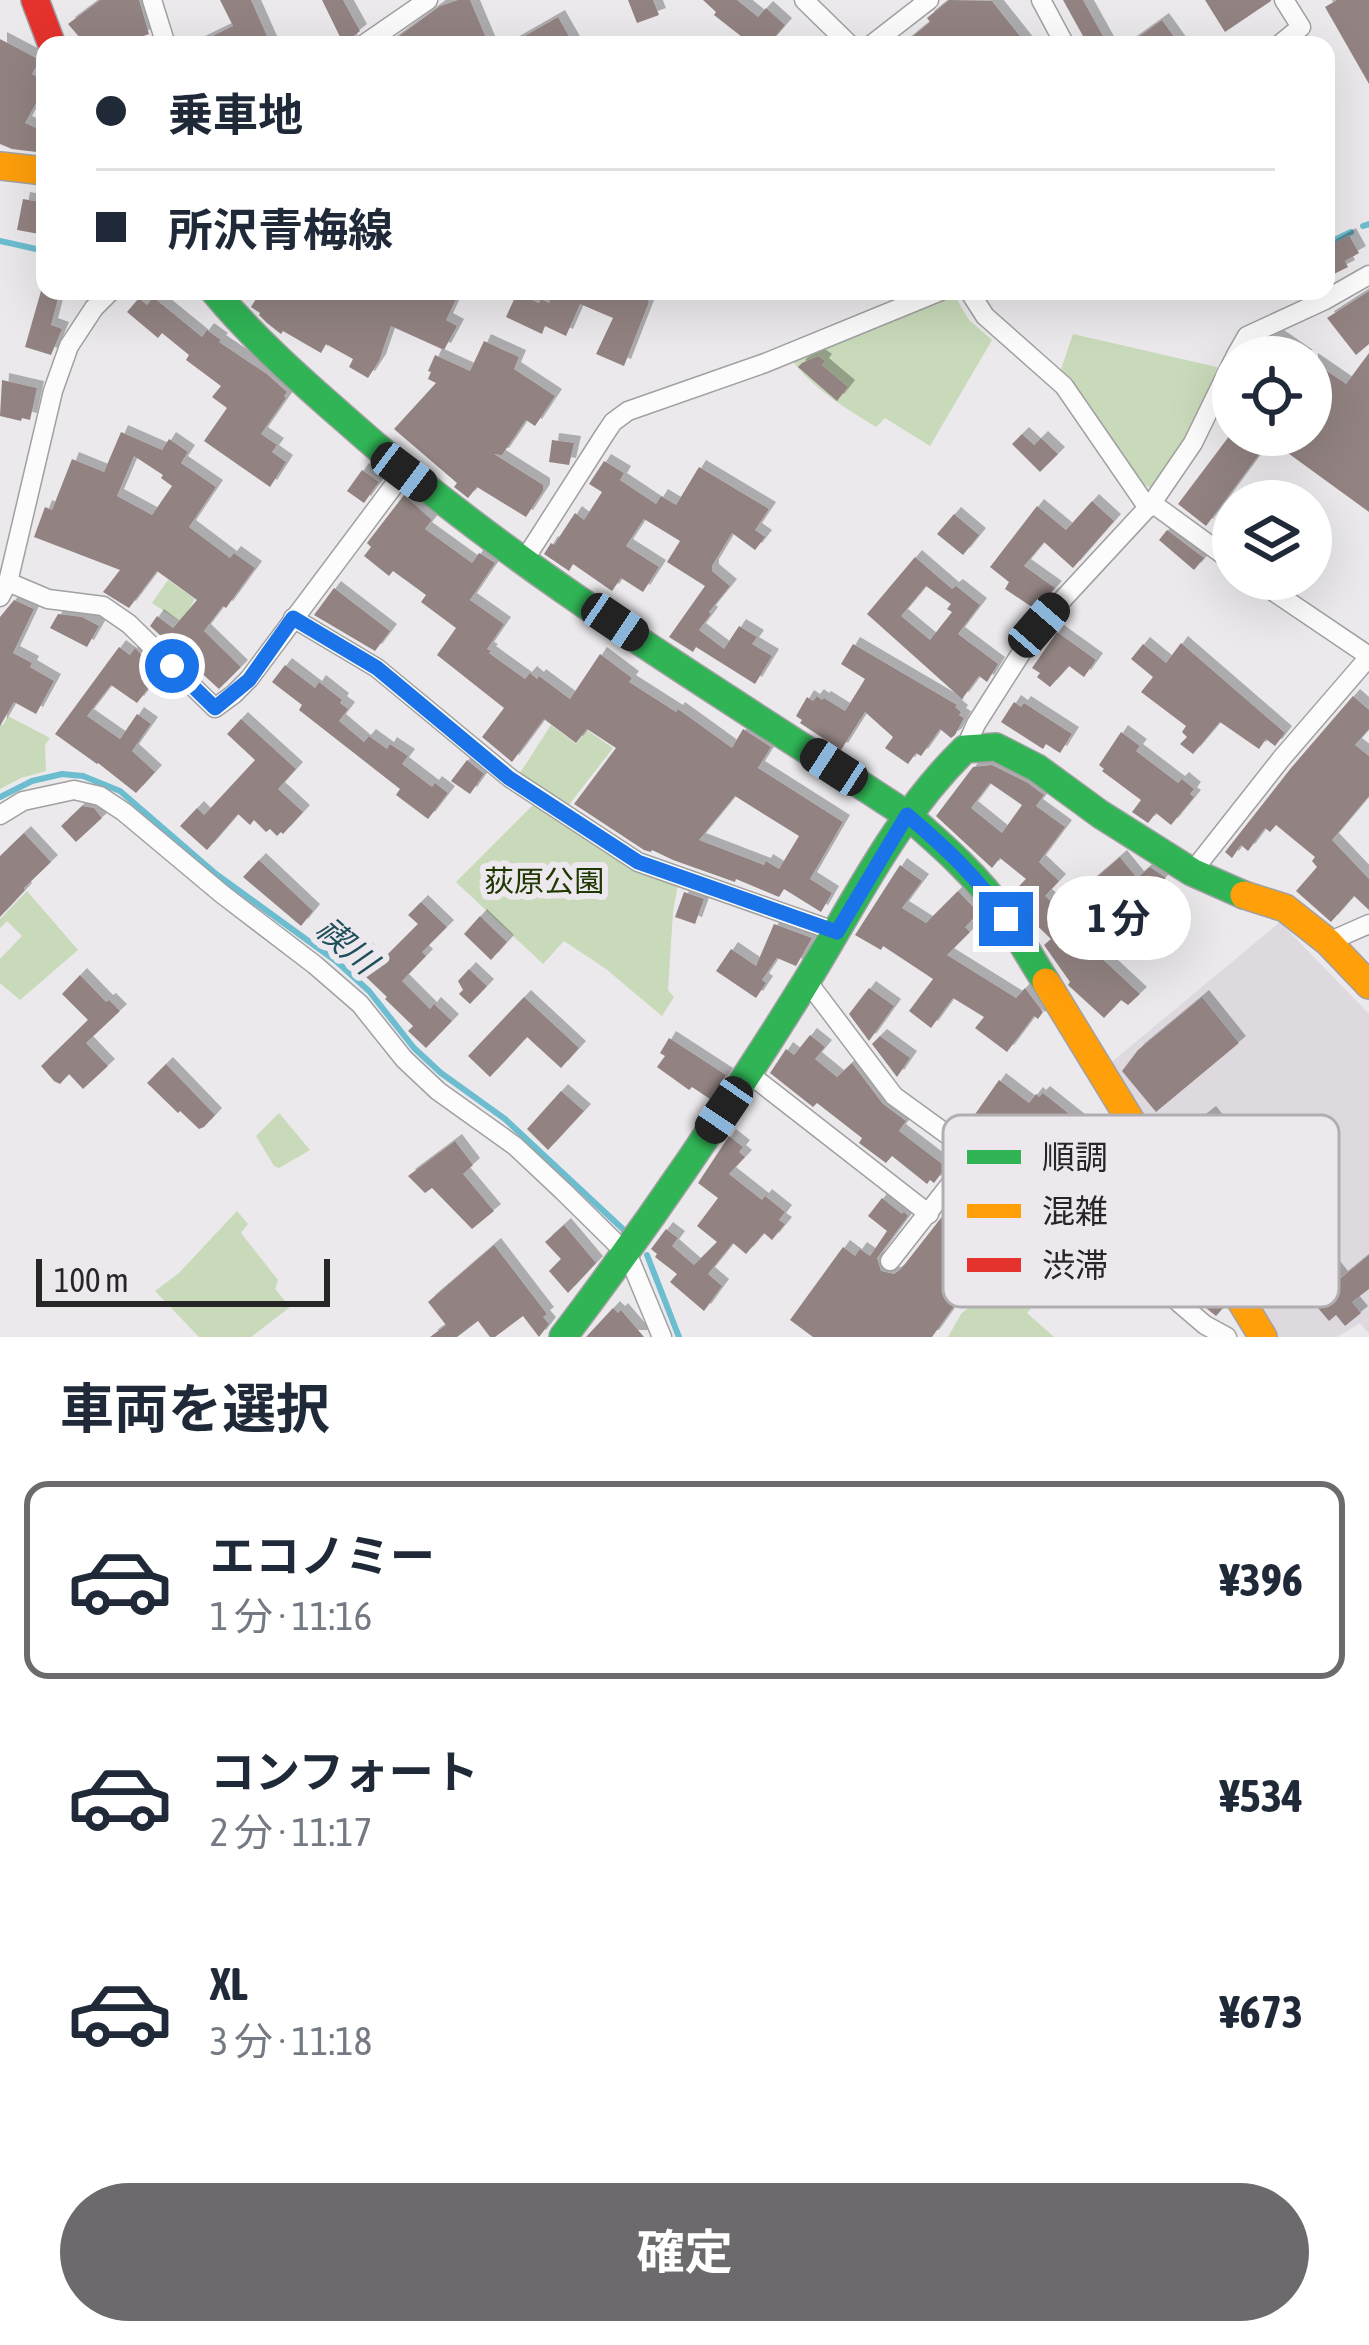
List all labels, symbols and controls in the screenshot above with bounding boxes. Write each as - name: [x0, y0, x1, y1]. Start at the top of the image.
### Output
- text: 乗車地: [168, 89, 303, 141]
- text: 所沢青梅線: [168, 204, 393, 256]
- map controls: [1212, 336, 1332, 600]
- button: locate: [1212, 336, 1332, 456]
- car: [364, 436, 444, 508]
- button: layers: [1212, 480, 1332, 600]
- car: [1002, 586, 1076, 664]
- car: [575, 587, 655, 657]
- route start: [145, 639, 199, 693]
- car: [794, 732, 874, 802]
- park label: 荻原公園: [484, 864, 604, 898]
- callout: 1 分: [1048, 877, 1192, 961]
- route end: [979, 892, 1033, 946]
- text: 1 分: [1088, 896, 1150, 940]
- water label: 禊川: [310, 909, 387, 983]
- car: [689, 1070, 759, 1150]
- legend: [943, 1115, 1339, 1307]
- text: 順調: [1042, 1138, 1108, 1176]
- text: 混雑: [1042, 1192, 1108, 1230]
- text: 渋滞: [1042, 1246, 1108, 1284]
- scale bar: [36, 1253, 330, 1306]
- text: 100 m: [54, 1261, 129, 1299]
- text: 車両を選択: [60, 1378, 330, 1439]
- icon: car: [66, 1526, 174, 1634]
- text: エコノミー: [210, 1530, 435, 1582]
- text: ¥396: [1220, 1554, 1303, 1606]
- text: 1 分 · 11:16: [210, 1594, 372, 1638]
- icon: car: [66, 1742, 174, 1850]
- text: コンフォート: [210, 1746, 479, 1798]
- text: ¥534: [1220, 1770, 1303, 1822]
- text: 2 分 · 11:17: [210, 1810, 372, 1854]
- icon: car: [66, 1958, 174, 2066]
- text: XL: [210, 1958, 248, 2010]
- text: ¥673: [1220, 1986, 1303, 2038]
- text: 3 分 · 11:18: [210, 2019, 372, 2063]
- button: 確定: [60, 2183, 1309, 2321]

